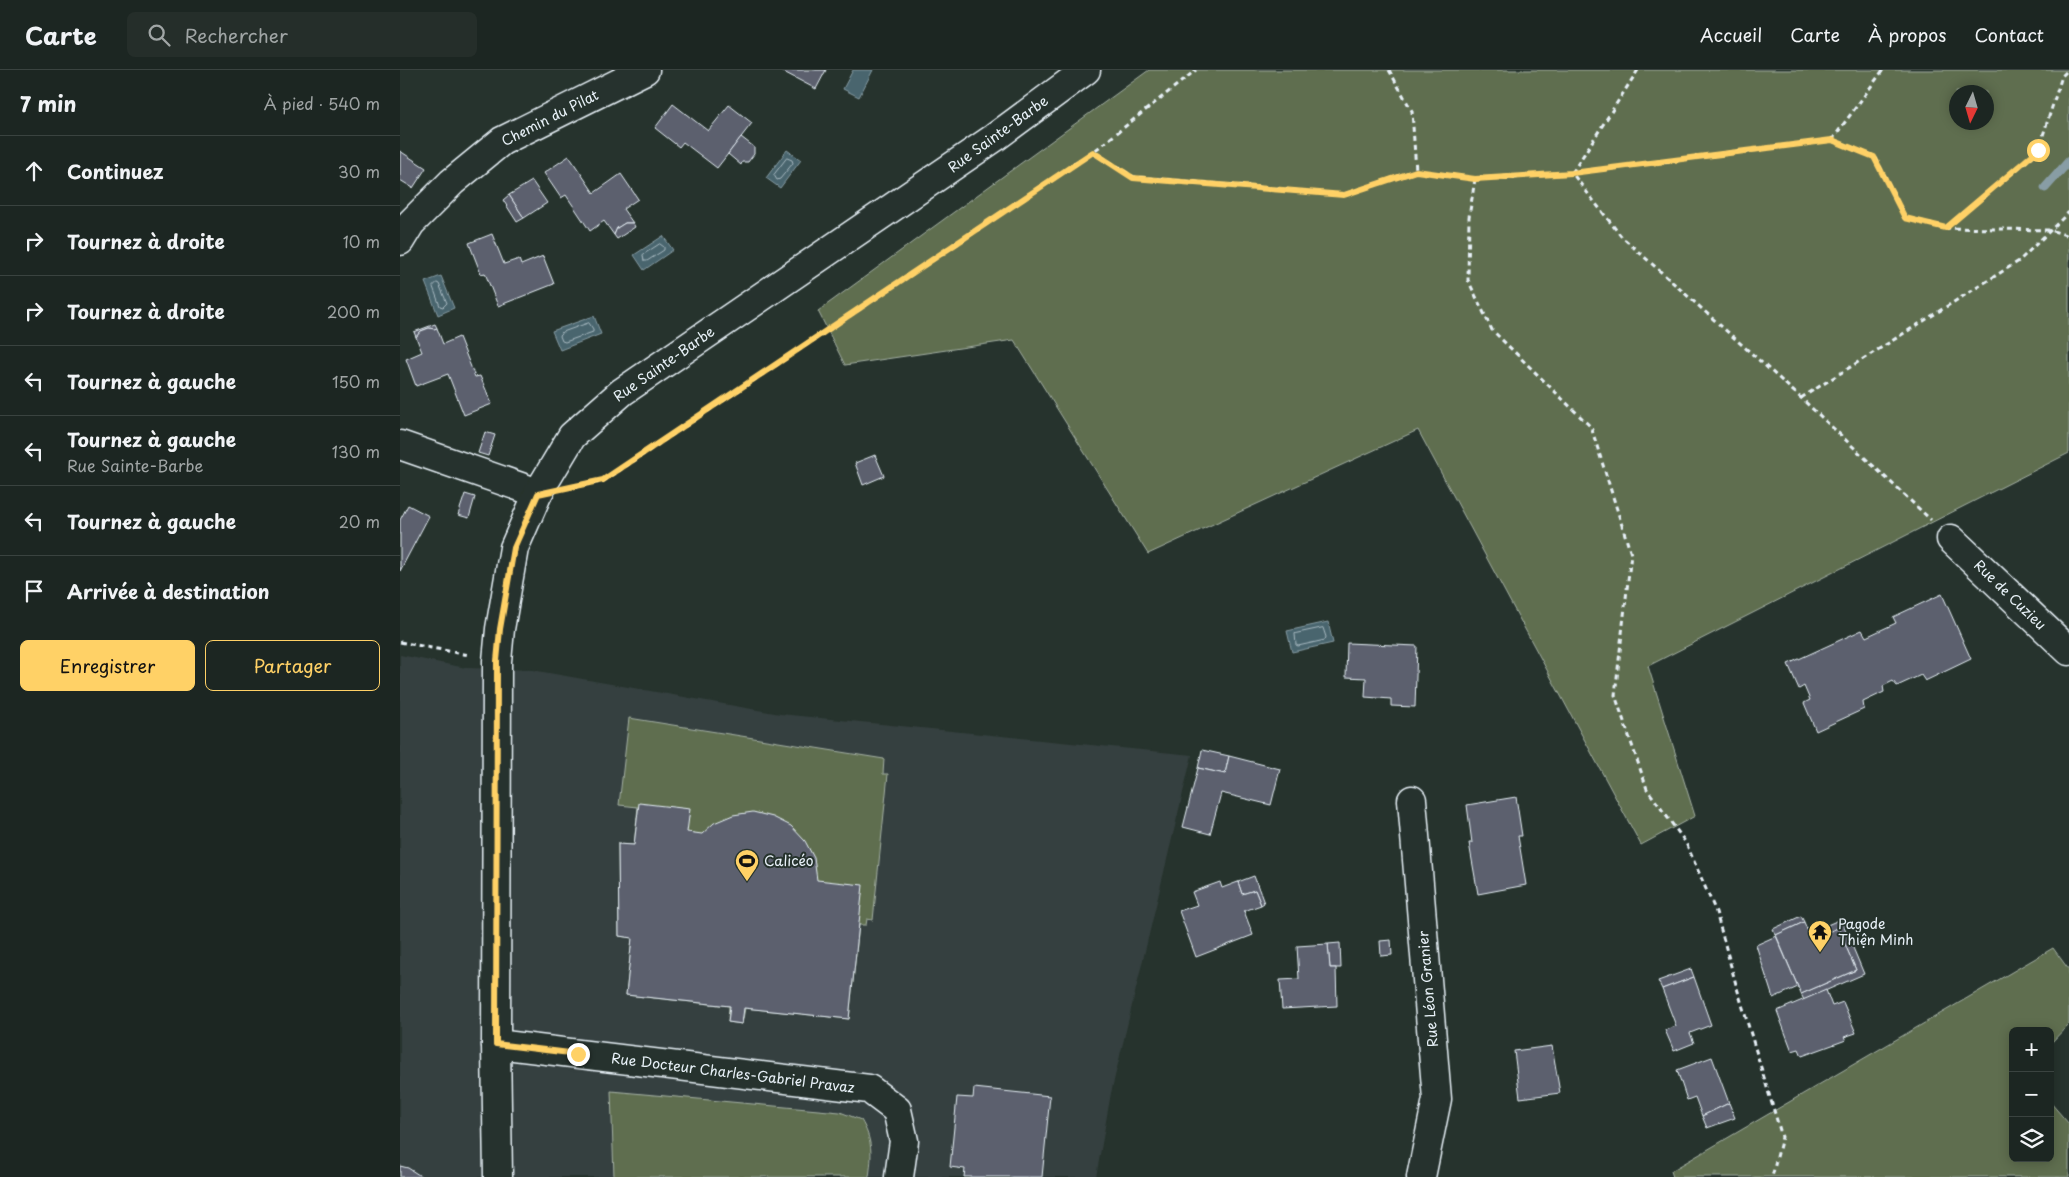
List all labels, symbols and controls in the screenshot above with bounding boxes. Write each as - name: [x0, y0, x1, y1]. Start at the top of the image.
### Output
- search box: [127, 12, 477, 57]
- text: Carte: [25, 17, 97, 53]
- icon: search: [145, 21, 173, 49]
- text: Rechercher: [185, 21, 288, 49]
- text: Accueil: [1700, 21, 1762, 48]
- text: Carte: [1790, 21, 1840, 48]
- text: À propos: [1868, 21, 1946, 48]
- text: Contact: [1974, 21, 2044, 48]
- street label: Chemin du Pilat: [498, 84, 602, 151]
- north arrow: [1949, 85, 1994, 130]
- text: 7 min: [20, 87, 76, 119]
- street label: Rue Sainte-Barbe: [943, 90, 1052, 177]
- text: À pied · 540 m: [264, 91, 380, 115]
- route start: [2027, 139, 2050, 162]
- icon: ahead: [20, 157, 48, 185]
- text: Continuez: [67, 157, 164, 185]
- text: 30 m: [338, 159, 380, 183]
- icon: right: [20, 227, 48, 255]
- text: Tournez à droite: [67, 227, 225, 255]
- text: 10 m: [343, 229, 380, 253]
- icon: right: [20, 297, 48, 325]
- text: Tournez à droite: [67, 297, 225, 325]
- text: 200 m: [327, 299, 380, 323]
- street label: Rue Sainte-Barbe: [609, 321, 719, 406]
- icon: left: [20, 367, 48, 395]
- text: Tournez à gauche: [67, 367, 236, 395]
- text: 150 m: [332, 369, 380, 393]
- text: Tournez à gauche: [67, 425, 236, 453]
- icon: left: [20, 437, 48, 465]
- text: 130 m: [332, 439, 380, 463]
- text: Rue Sainte-Barbe: [67, 453, 204, 477]
- icon: left: [20, 507, 48, 535]
- text: Tournez à gauche: [67, 507, 236, 535]
- text: 20 m: [339, 509, 380, 533]
- street label: Rue de Cuzieu: [1970, 555, 2051, 635]
- icon: arrive: [20, 577, 48, 605]
- text: Arrivée à destination: [67, 577, 270, 605]
- button: Enregistrer: [20, 640, 195, 691]
- button: Partager: [205, 640, 380, 691]
- sports icon: Calicéo: [734, 848, 760, 882]
- place label: Calicéo: [764, 850, 814, 871]
- place label: Pagode Thiện Minh: [1838, 913, 1913, 950]
- temple icon: Pagode Thiện Minh: [1807, 919, 1833, 953]
- street label: Rue Léon Granier: [1412, 929, 1443, 1048]
- map controls: [2009, 1027, 2054, 1162]
- button: +: [2009, 1027, 2054, 1072]
- route end: [567, 1043, 590, 1066]
- street label: Rue Docteur Charles-Gabriel Pravaz: [610, 1047, 856, 1098]
- button: −: [2009, 1072, 2054, 1117]
- button: layers: [2009, 1117, 2054, 1162]

